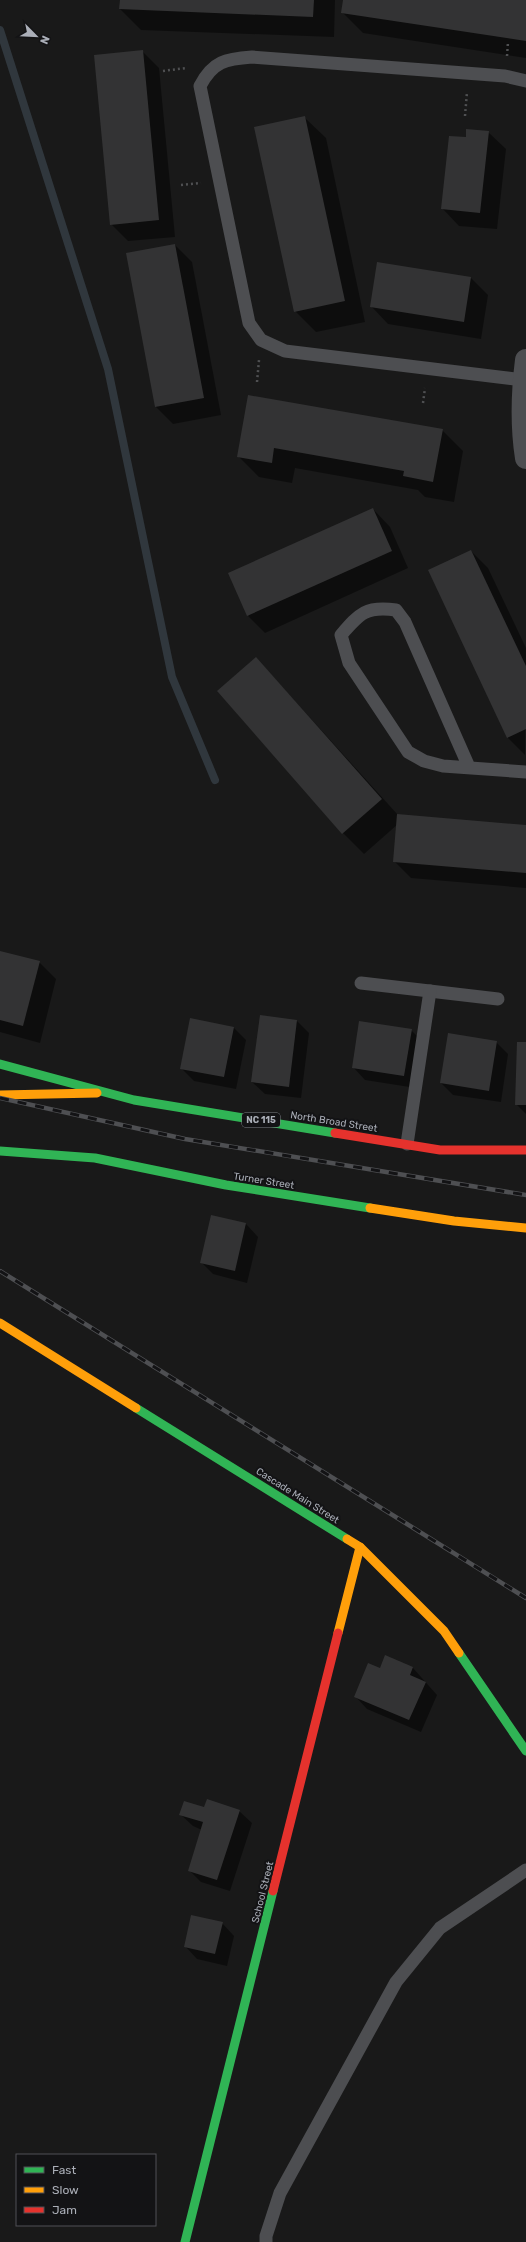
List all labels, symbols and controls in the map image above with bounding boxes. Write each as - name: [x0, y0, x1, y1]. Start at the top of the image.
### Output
- north arrow: [16, 16, 56, 56]
- text: N: [37, 34, 52, 46]
- street label: North Broad Street: [289, 1109, 378, 1135]
- road number: NC 115: [242, 1113, 280, 1127]
- street label: Turner Street: [233, 1170, 295, 1192]
- street label: Cascade Main Street: [254, 1465, 341, 1526]
- street label: School Street: [250, 1860, 276, 1924]
- legend: [16, 2154, 156, 2226]
- text: Fast: [52, 2163, 76, 2177]
- text: Slow: [52, 2183, 79, 2197]
- text: Jam: [52, 2203, 77, 2217]

